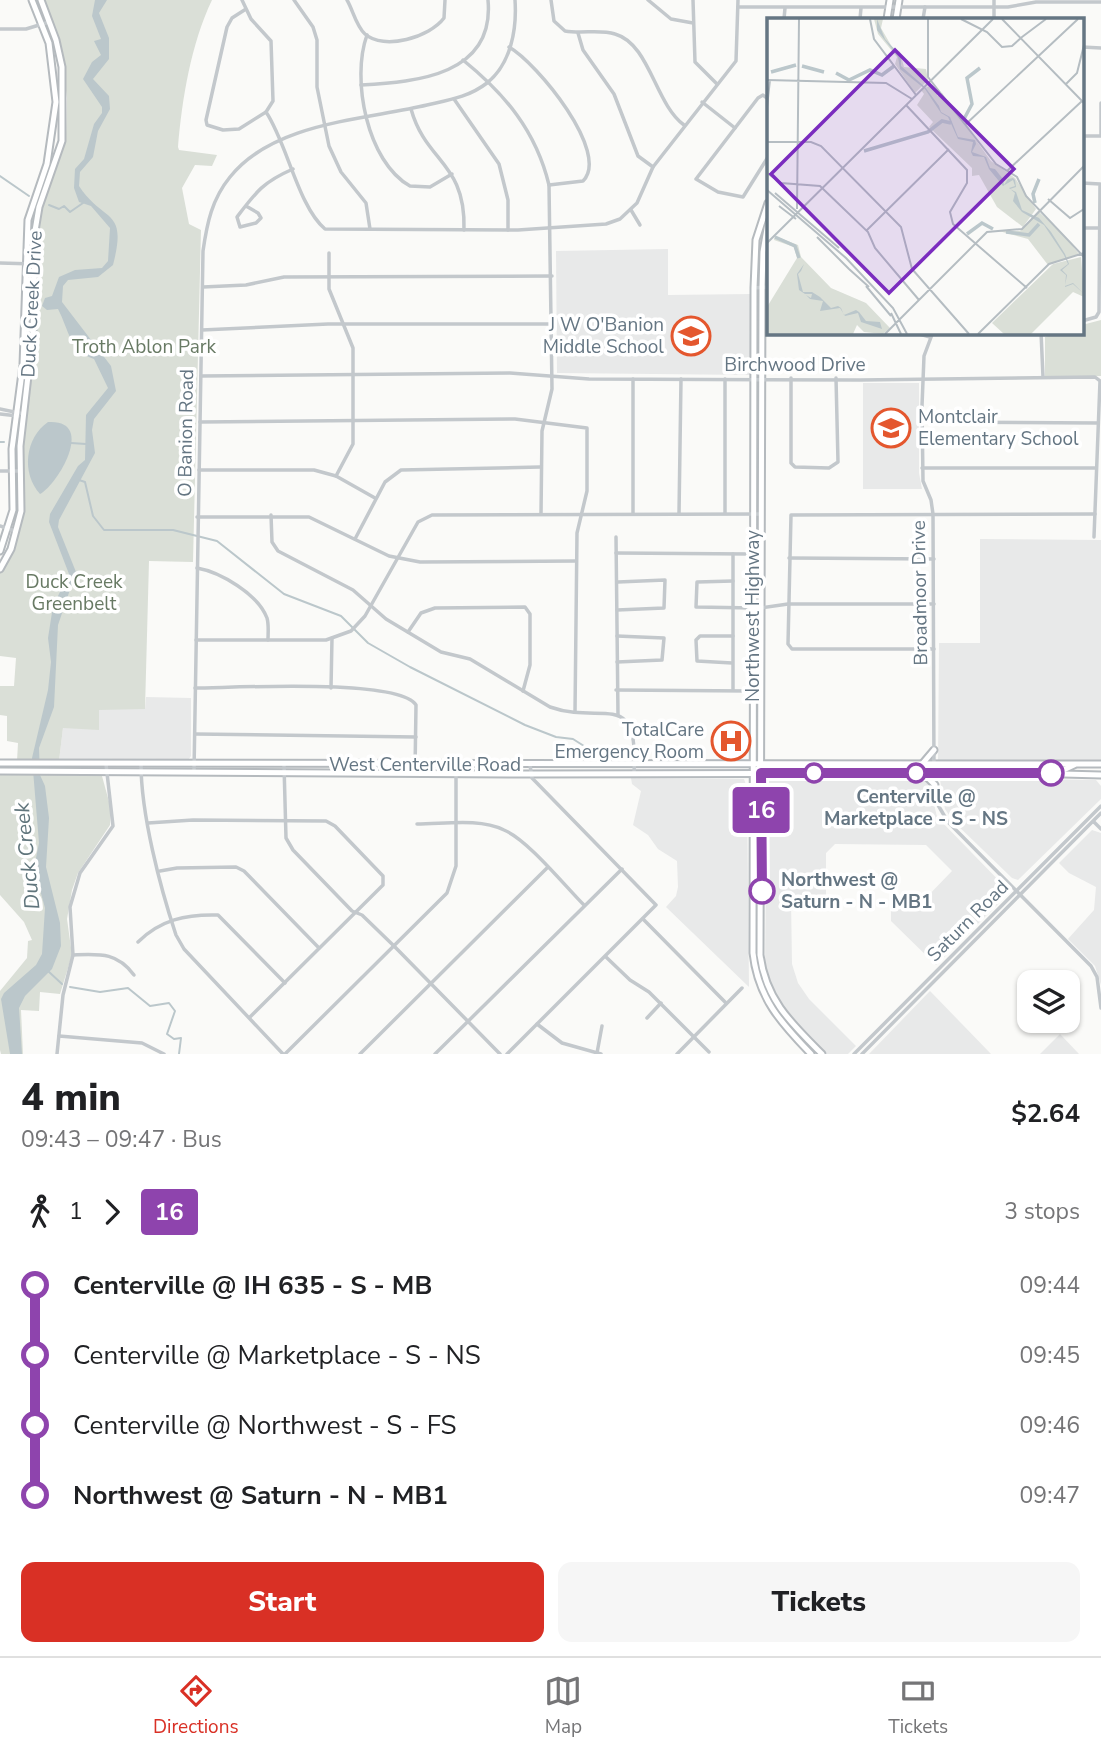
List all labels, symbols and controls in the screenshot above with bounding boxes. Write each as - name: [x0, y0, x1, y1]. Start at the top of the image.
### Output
- inset map: [767, 18, 1084, 334]
- street label: Duck Creek Drive: [15, 230, 49, 378]
- place label: J W O'Banion Middle School: [543, 312, 664, 360]
- school or university icon: J W O'Banion Middle School: [670, 315, 712, 357]
- park label: Troth Ablon Park: [72, 334, 217, 360]
- street label: Birchwood Drive: [724, 352, 866, 378]
- street label: O Banion Road: [172, 369, 200, 497]
- place label: Montclair Elementary School: [918, 404, 1079, 452]
- school or university icon: Montclair Elementary School: [870, 407, 912, 449]
- street label: Broadmoor Drive: [906, 520, 934, 666]
- street label: Northwest Highway: [740, 530, 766, 702]
- park label: Duck Creek Greenbelt: [25, 569, 123, 617]
- place label: TotalCare Emergency Room: [554, 717, 704, 765]
- hospital icon: TotalCare Emergency Room: [710, 720, 752, 762]
- street label: West Centerville Road: [329, 752, 521, 778]
- unlabelled marker: [1038, 760, 1064, 786]
- unlabelled marker: [804, 763, 824, 783]
- marker: Centerville @ Marketplace - S - NS: [906, 763, 926, 783]
- place label: Centerville @ Marketplace - S - NS: [824, 784, 1008, 832]
- line badge: 16: [730, 787, 792, 833]
- text: 16: [747, 794, 775, 826]
- water label: Duck Creek: [7, 801, 47, 911]
- place label: Northwest @ Saturn - N - MB1: [781, 867, 932, 915]
- street label: Saturn Road: [921, 874, 1015, 968]
- marker: Northwest @ Saturn - N - MB1: [749, 878, 775, 904]
- map controls: [1017, 970, 1080, 1033]
- button: layers: [1017, 970, 1080, 1033]
- text: 4 min: [21, 1072, 121, 1123]
- text: $2.64: [1011, 1096, 1080, 1131]
- text: 09:43 – 09:47 · Bus: [21, 1124, 222, 1155]
- icon: walk: [21, 1193, 59, 1231]
- icon: forward: [93, 1193, 131, 1231]
- text: 1: [69, 1196, 83, 1227]
- text: 16: [155, 1196, 184, 1228]
- text: 3 stops: [1004, 1196, 1080, 1227]
- text: Centerville @ IH 635 - S - MB: [73, 1268, 432, 1303]
- text: 09:44: [1020, 1270, 1080, 1301]
- text: Centerville @ Marketplace - S - NS: [73, 1338, 481, 1373]
- text: 09:45: [1020, 1340, 1080, 1371]
- text: Centerville @ Northwest - S - FS: [73, 1408, 456, 1443]
- text: 09:46: [1020, 1410, 1080, 1441]
- text: Northwest @ Saturn - N - MB1: [73, 1478, 448, 1513]
- text: 09:47: [1020, 1480, 1080, 1511]
- button: Start: [21, 1562, 544, 1642]
- button: Tickets: [558, 1562, 1080, 1642]
- tab: Directions: [153, 1672, 239, 1740]
- tab: Map: [544, 1672, 582, 1740]
- tab: Tickets: [888, 1672, 948, 1740]

